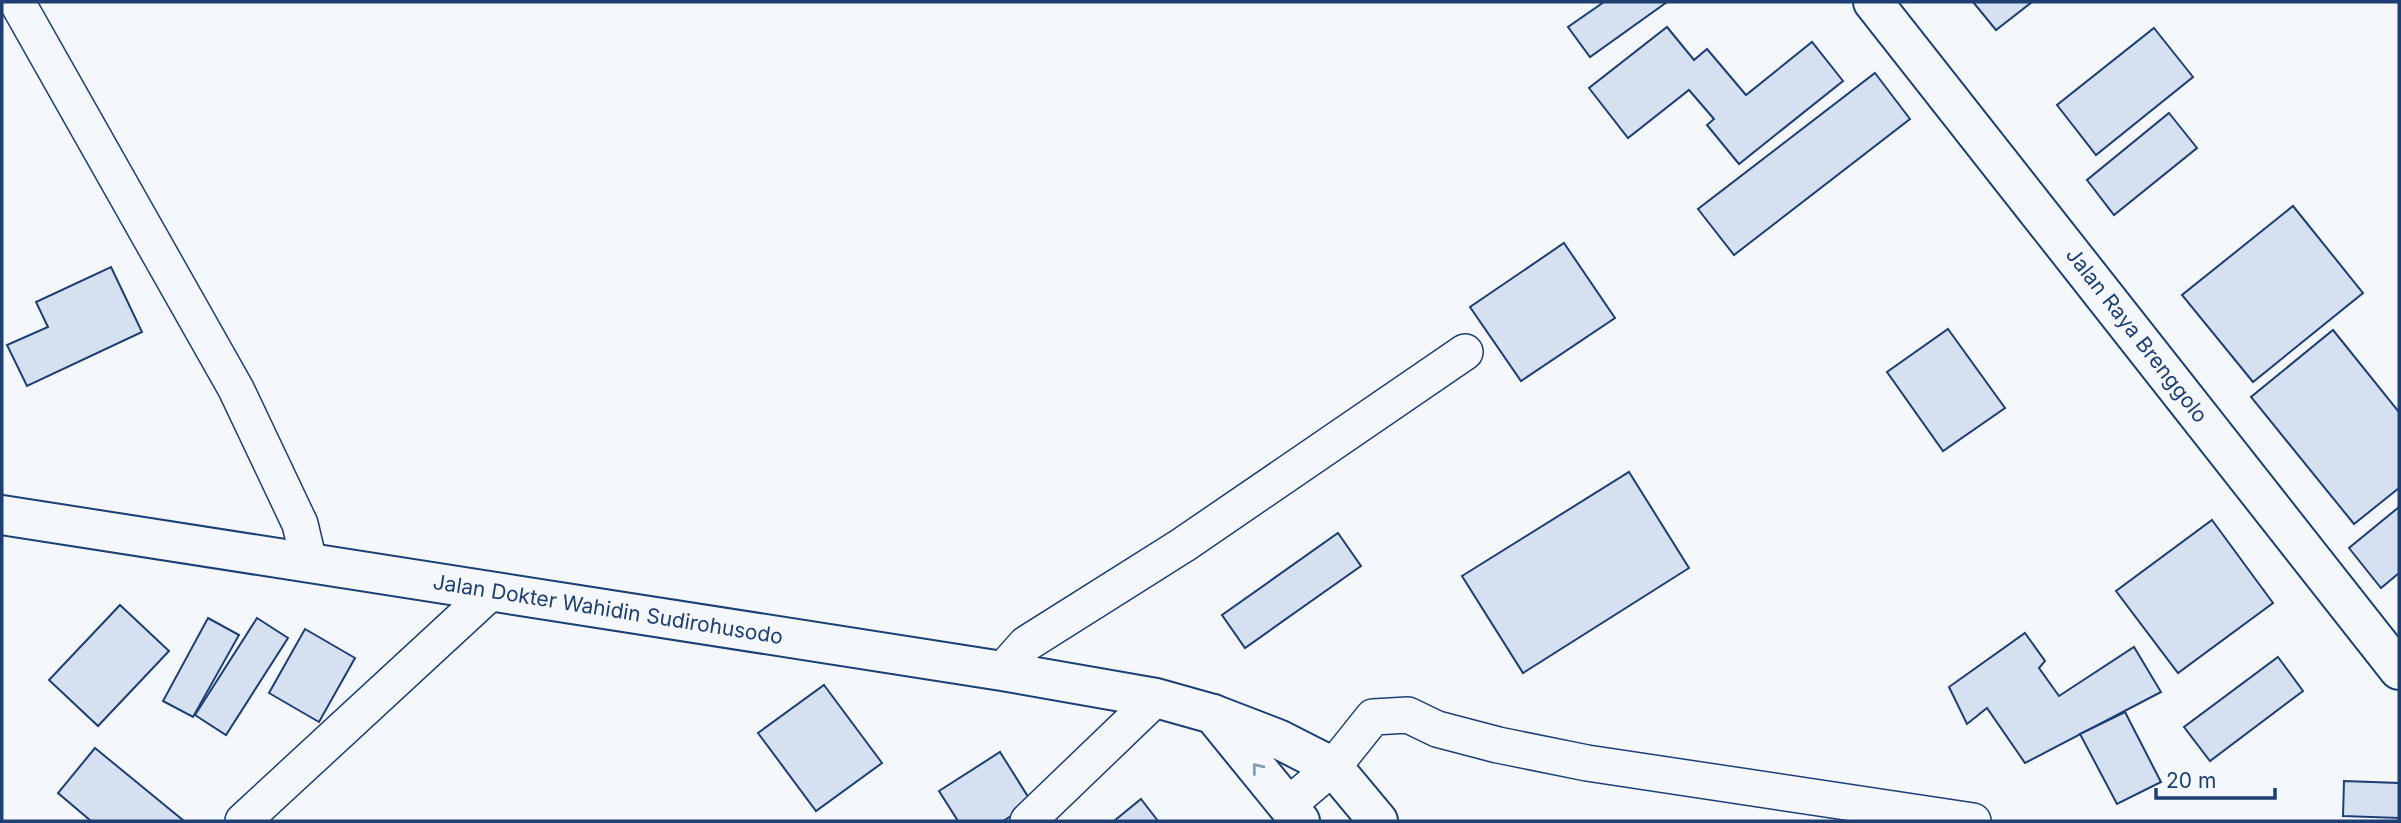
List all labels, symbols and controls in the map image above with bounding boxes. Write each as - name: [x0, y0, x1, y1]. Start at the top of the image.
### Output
- street label: Jalan Raya Brenggolo: [2061, 242, 2213, 428]
- street label: Jalan Dokter Wahidin Sudirohusodo: [431, 569, 785, 649]
- scale bar: [2156, 756, 2275, 800]
- one-way arrow: [1252, 764, 1265, 776]
- text: 20 m: [2166, 768, 2216, 793]

